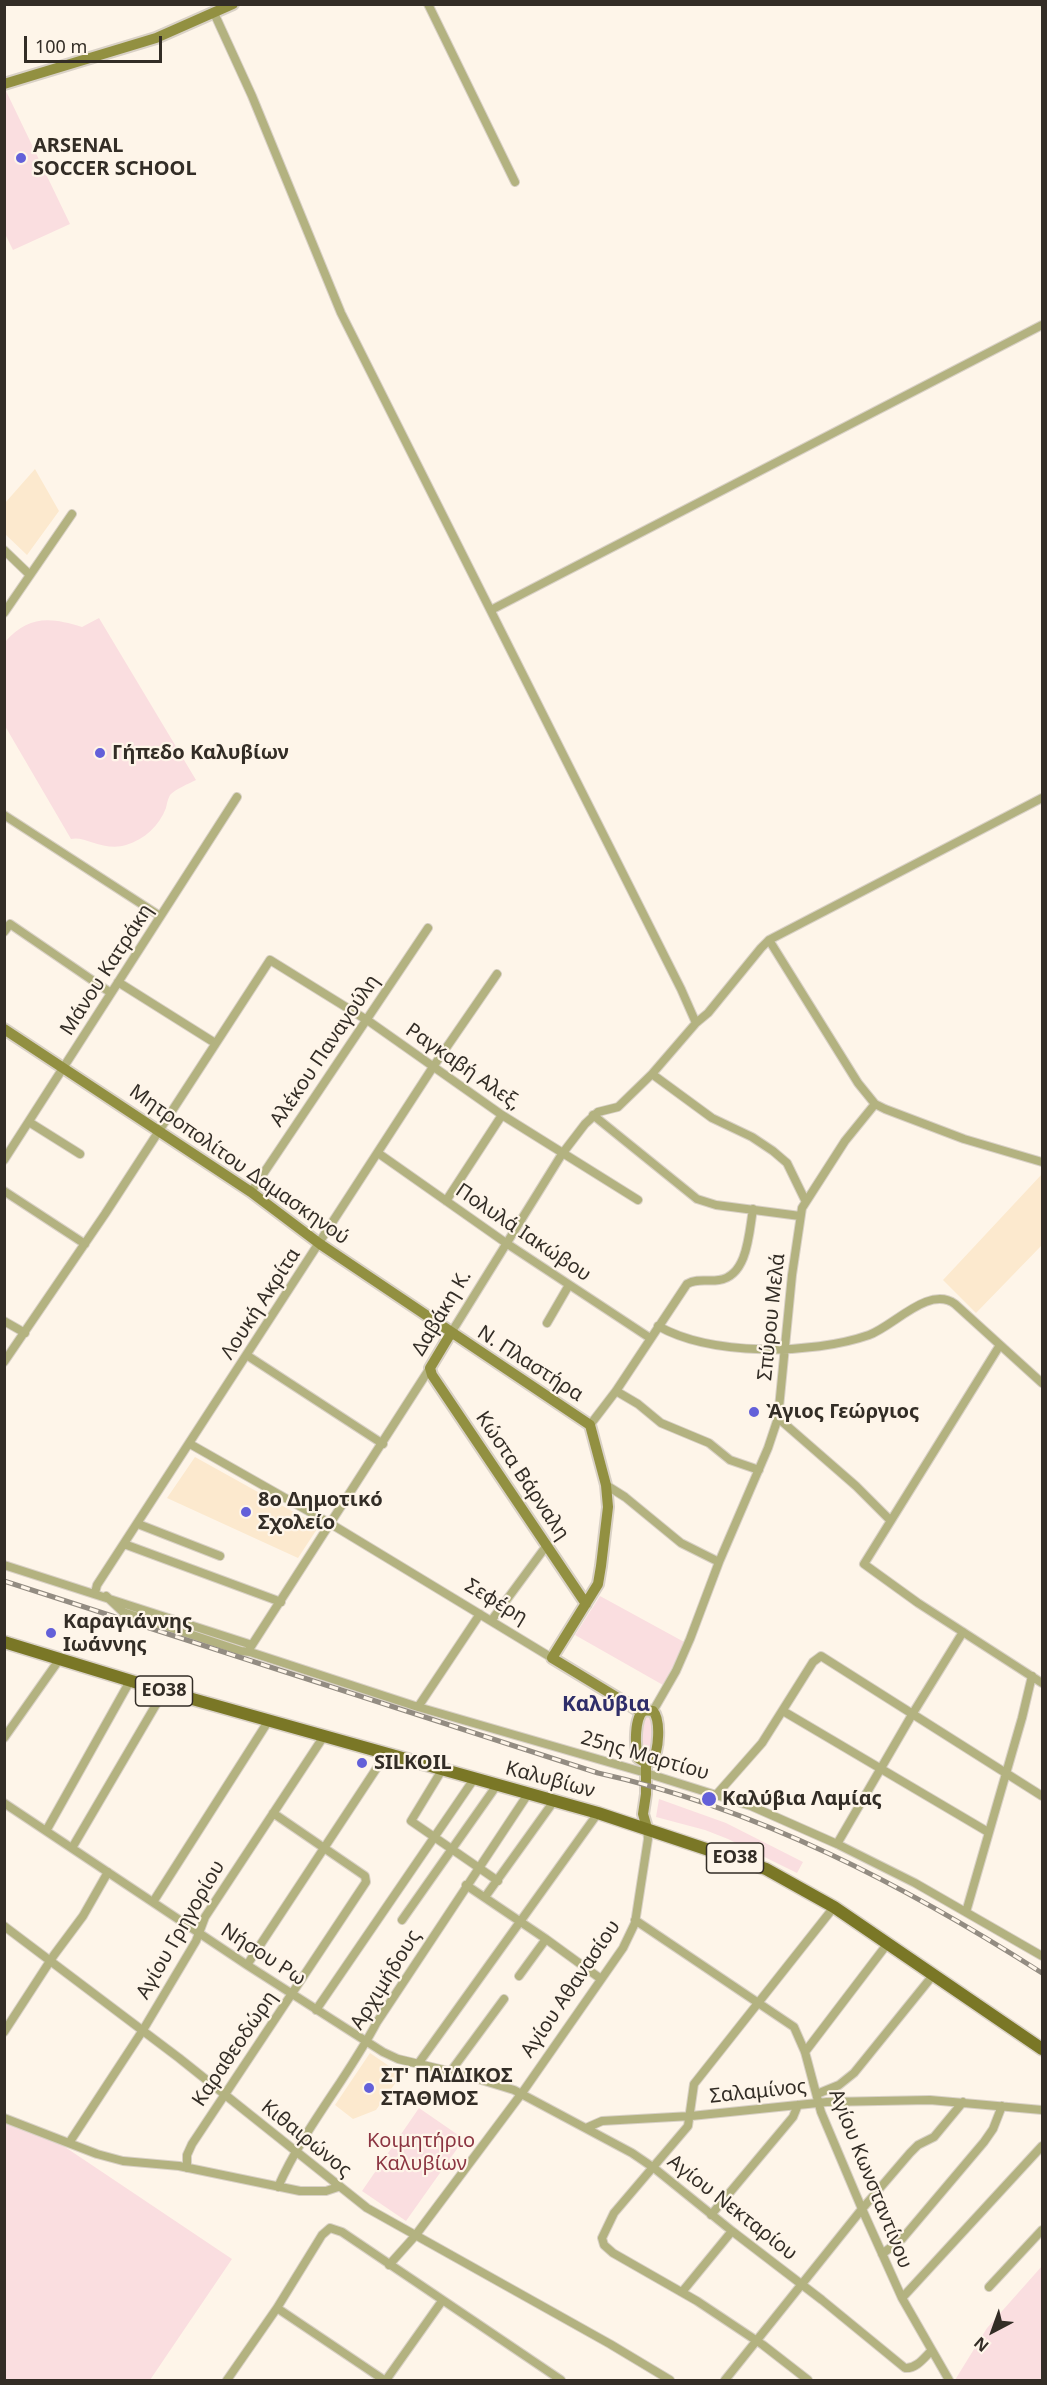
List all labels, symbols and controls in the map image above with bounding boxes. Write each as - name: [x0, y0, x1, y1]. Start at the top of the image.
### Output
- scale bar: [27, 24, 165, 62]
- text: 100 m: [35, 34, 87, 58]
- place label: ARSENAL SOCCER SCHOOL: [33, 134, 197, 181]
- marker: ARSENAL SOCCER SCHOOL: [14, 151, 28, 165]
- place label: Γήπεδο Καλυβίων: [112, 741, 289, 765]
- marker: Γήπεδο Καλυβίων: [93, 746, 107, 760]
- street label: Μάνου Κατράκη: [56, 900, 158, 1040]
- street label: Αλέκου Παναγούλη: [265, 970, 385, 1132]
- street label: Ραγκαβή Αλεξ,: [401, 1018, 525, 1116]
- street label: Μητροπολίτου Δαμασκηνού: [124, 1080, 354, 1250]
- street label: Πολυλά Ιακώβου: [451, 1179, 595, 1287]
- street label: Λουκή Ακρίτα: [216, 1244, 306, 1364]
- street label: Σπύρου Μελά: [753, 1252, 791, 1382]
- street label: Δαβάκη Κ.: [407, 1266, 477, 1360]
- street label: Ν. Πλαστήρα: [473, 1321, 587, 1407]
- place label: Ὰγιος Γεώργιος: [766, 1400, 919, 1424]
- marker: Ὰγιος Γεώργιος: [747, 1405, 761, 1419]
- street label: Κώστα Βάρναλη: [470, 1407, 574, 1545]
- place label: 8ο Δημοτικό Σχολείο: [258, 1488, 383, 1535]
- marker: 8ο Δημοτικό Σχολείο: [239, 1505, 253, 1519]
- street label: Σεφέρη: [460, 1574, 532, 1630]
- place label: Καραγιάννης Ιωάννης: [63, 1610, 192, 1657]
- marker: Καραγιάννης Ιωάννης: [44, 1626, 58, 1640]
- road number: ΕΟ38: [136, 1676, 192, 1706]
- district label: Καλύβια: [562, 1692, 650, 1718]
- street label: 25ης Μαρτίου: [578, 1726, 712, 1786]
- place label: SILKOIL: [374, 1751, 452, 1775]
- marker: SILKOIL: [355, 1756, 369, 1770]
- street label: Καλυβίων: [503, 1757, 597, 1803]
- place label: Καλύβια Λαμίας: [722, 1787, 882, 1811]
- marker: Καλύβια Λαμίας: [700, 1790, 718, 1808]
- road number: ΕΟ38: [706, 1843, 764, 1873]
- street label: Αγίου Γρηγορίου: [132, 1856, 230, 2004]
- street label: Αγίου Αθανασίου: [516, 1916, 626, 2062]
- street label: Νήσου Ρω: [216, 1919, 310, 1991]
- street label: Αρχιμήδους: [346, 1926, 426, 2034]
- street label: Καραθεοδώρη: [188, 1987, 282, 2111]
- place label: ΣΤ' ΠΑΙΔΙΚΟΣ ΣΤΑΘΜΟΣ: [381, 2064, 513, 2111]
- street label: Σαλαμίνος: [708, 2075, 808, 2109]
- marker: ΣΤ' ΠΑΙΔΙΚΟΣ ΣΤΑΘΜΟΣ: [362, 2081, 376, 2095]
- street label: Αγίου Κωνσταντίνου: [823, 2086, 917, 2272]
- street label: Κιθαιρώνος: [256, 2095, 356, 2183]
- park label: Κοιμητήριο Καλυβίων: [367, 2129, 475, 2176]
- street label: Αγίου Νεκταρίου: [662, 2150, 802, 2266]
- north arrow: [963, 2301, 1023, 2361]
- text: N: [969, 2332, 993, 2357]

